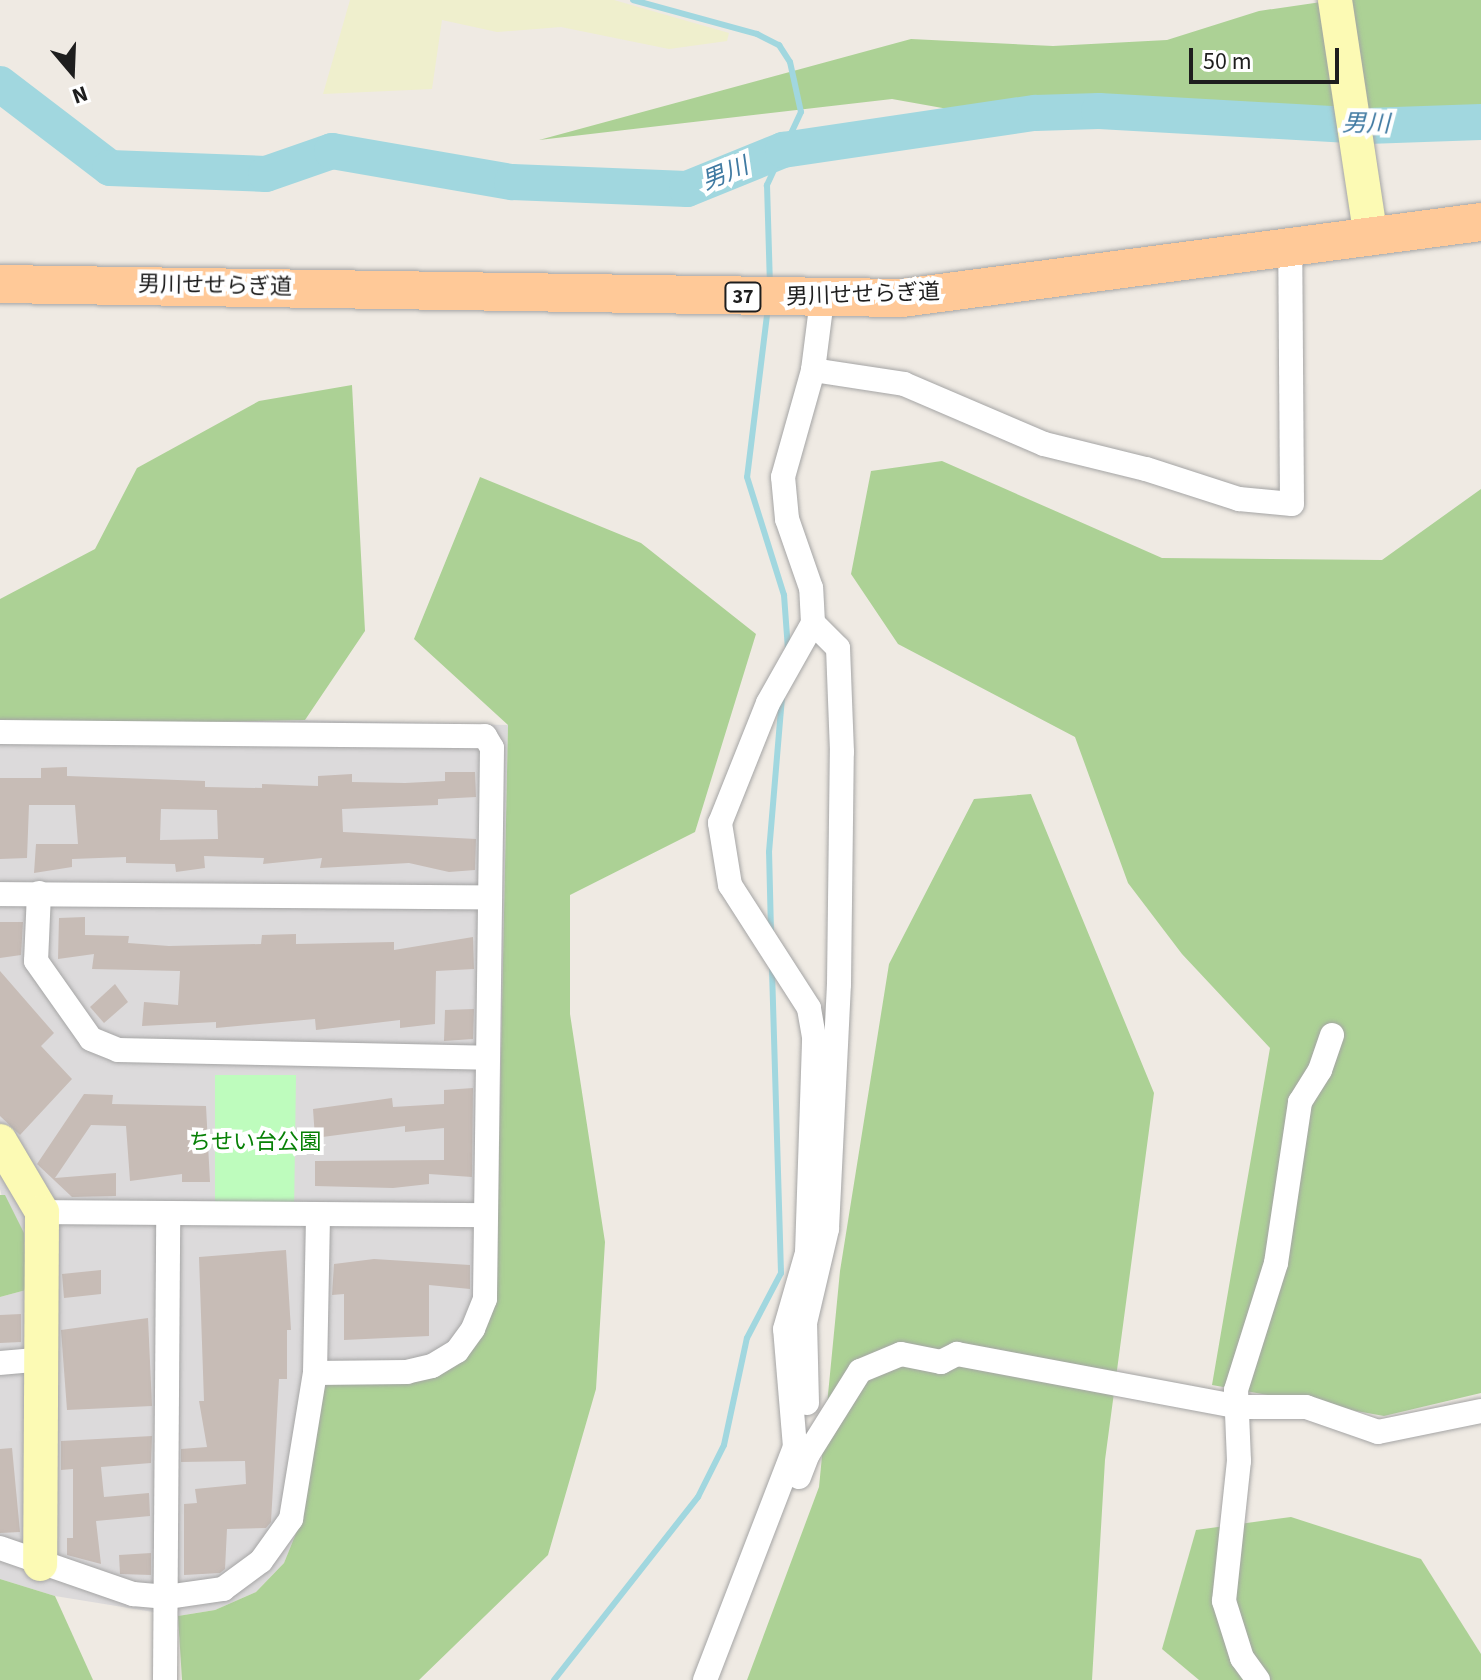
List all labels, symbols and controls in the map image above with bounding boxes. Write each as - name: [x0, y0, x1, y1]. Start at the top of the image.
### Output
- north arrow: [32, 32, 112, 112]
- scale bar: [1193, 32, 1343, 82]
- text: 50 m: [1203, 44, 1252, 79]
- text: N: [68, 77, 92, 112]
- water label: 男川: [1342, 109, 1390, 139]
- water label: 男川: [697, 152, 753, 196]
- street label: 男川せせらぎ道: [138, 271, 292, 301]
- street label: 男川せせらぎ道: [786, 279, 940, 311]
- road number: 37: [723, 281, 763, 313]
- park label: ちせい台公園: [189, 1130, 321, 1156]

